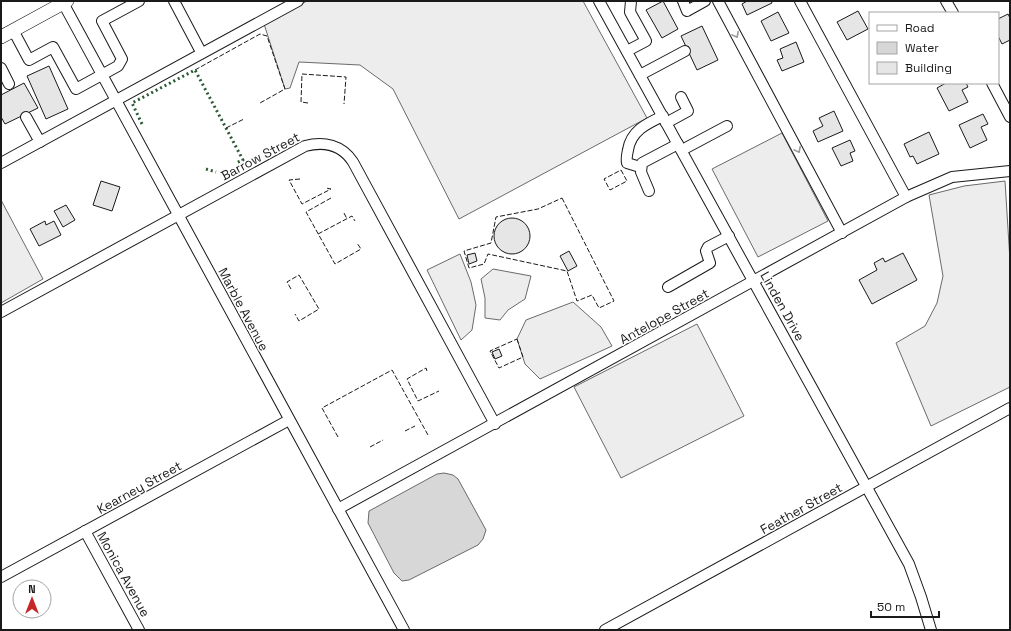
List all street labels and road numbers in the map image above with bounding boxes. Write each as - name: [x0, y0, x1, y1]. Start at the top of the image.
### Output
- street label: Barrow Street: [218, 129, 303, 184]
- street label: Marble Avenue: [214, 265, 273, 354]
- street label: Linden Drive: [757, 269, 809, 344]
- street label: Antelope Street: [616, 285, 712, 348]
- street label: Kearney Street: [94, 457, 185, 518]
- street label: Feather Street: [757, 479, 845, 538]
- street label: Monica Avenue: [93, 529, 154, 620]

